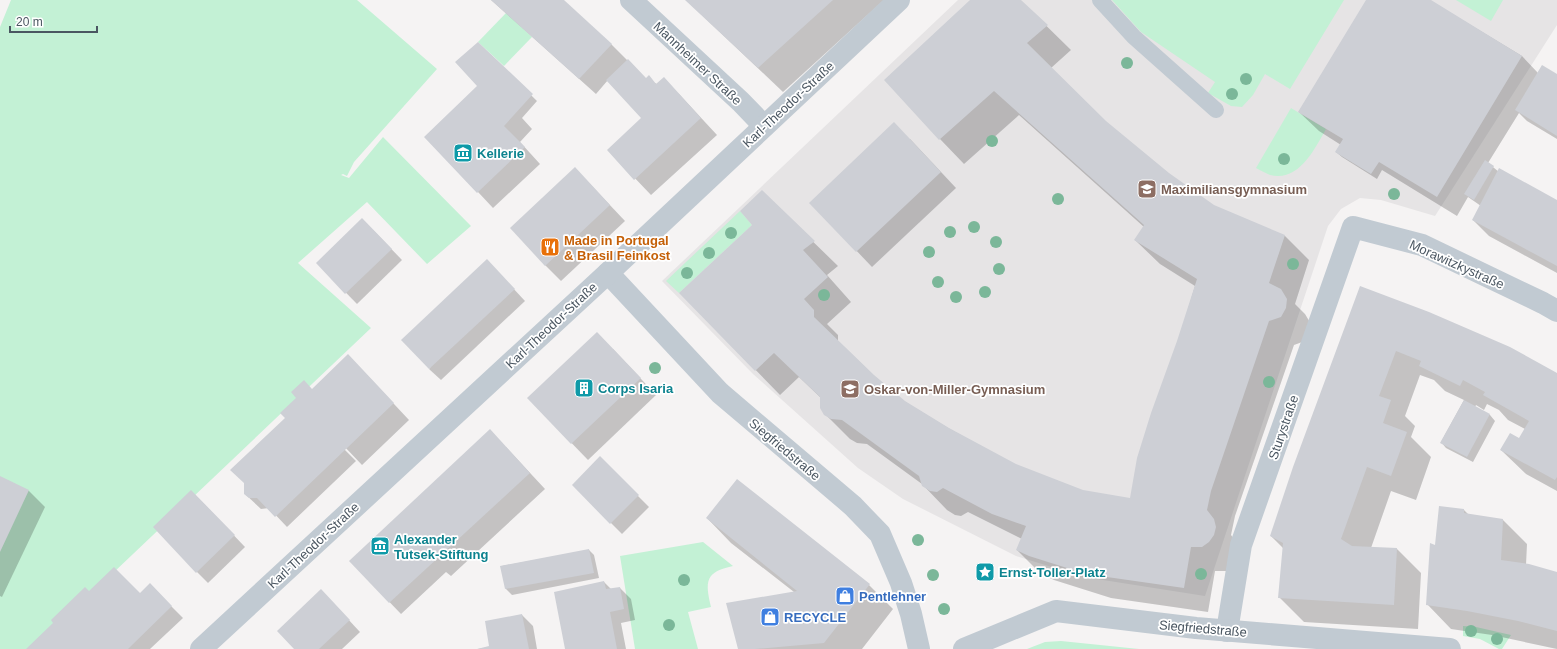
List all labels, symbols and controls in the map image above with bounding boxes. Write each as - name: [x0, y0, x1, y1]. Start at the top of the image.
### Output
- scale bar: [10, 8, 97, 34]
- text: 20 m: [16, 15, 43, 29]
- street label: Mannheimer Straße: [651, 19, 745, 108]
- street label: Karl-Theodor-Straße: [740, 58, 837, 151]
- museum icon: Kellerie: [452, 142, 474, 164]
- place label: Kellerie: [477, 146, 524, 161]
- school or university icon: Maximiliansgymnasium: [1136, 178, 1158, 200]
- place label: Maximiliansgymnasium: [1161, 182, 1307, 197]
- place label: Made in Portugal & Brasil Feinkost: [564, 233, 671, 263]
- restaurant icon: Made in Portugal & Brasil Feinkost: [539, 236, 561, 258]
- street label: Morawitzkystraße: [1407, 237, 1506, 292]
- street label: Karl-Theodor-Straße: [503, 279, 600, 372]
- building icon: Corps Isaria: [573, 377, 595, 399]
- school or university icon: Oskar-von-Miller-Gymnasium: [839, 378, 861, 400]
- place label: Corps Isaria: [598, 381, 674, 396]
- place label: Oskar-von-Miller-Gymnasium: [864, 382, 1045, 397]
- street label: Sturystraße: [1265, 393, 1302, 461]
- street label: Siegfriedstraße: [746, 415, 823, 483]
- street label: Karl-Theodor-Straße: [265, 499, 362, 592]
- place label: Alexander Tutsek-Stiftung: [394, 532, 488, 562]
- museum icon: Alexander Tutsek-Stiftung: [369, 535, 391, 557]
- place icon: Ernst-Toller-Platz: [974, 561, 996, 583]
- place label: Ernst-Toller-Platz: [999, 565, 1106, 580]
- shop icon: Pentlehner: [834, 585, 856, 607]
- place label: Pentlehner: [859, 589, 926, 604]
- shop icon: RECYCLE: [759, 606, 781, 628]
- place label: RECYCLE: [784, 610, 846, 625]
- street label: Siegfriedstraße: [1158, 617, 1248, 640]

